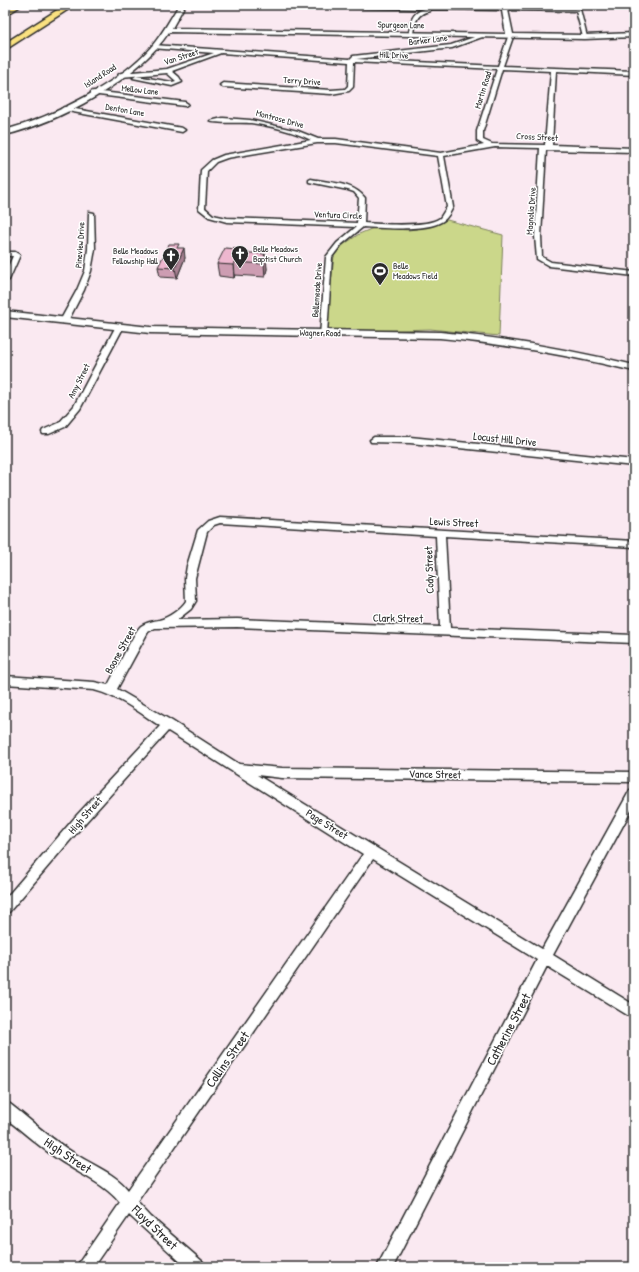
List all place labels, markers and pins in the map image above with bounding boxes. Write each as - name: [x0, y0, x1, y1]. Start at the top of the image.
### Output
- place label: Belle Meadows Baptist Church: [253, 243, 302, 265]
- church icon: Belle Meadows Baptist Church: [230, 244, 250, 269]
- place label: Belle Meadows Fellowship Hall: [112, 245, 159, 267]
- church icon: Belle Meadows Fellowship Hall: [161, 246, 181, 271]
- place label: Belle Meadows Field: [393, 260, 438, 282]
- sports icon: Belle Meadows Field: [370, 261, 390, 286]

